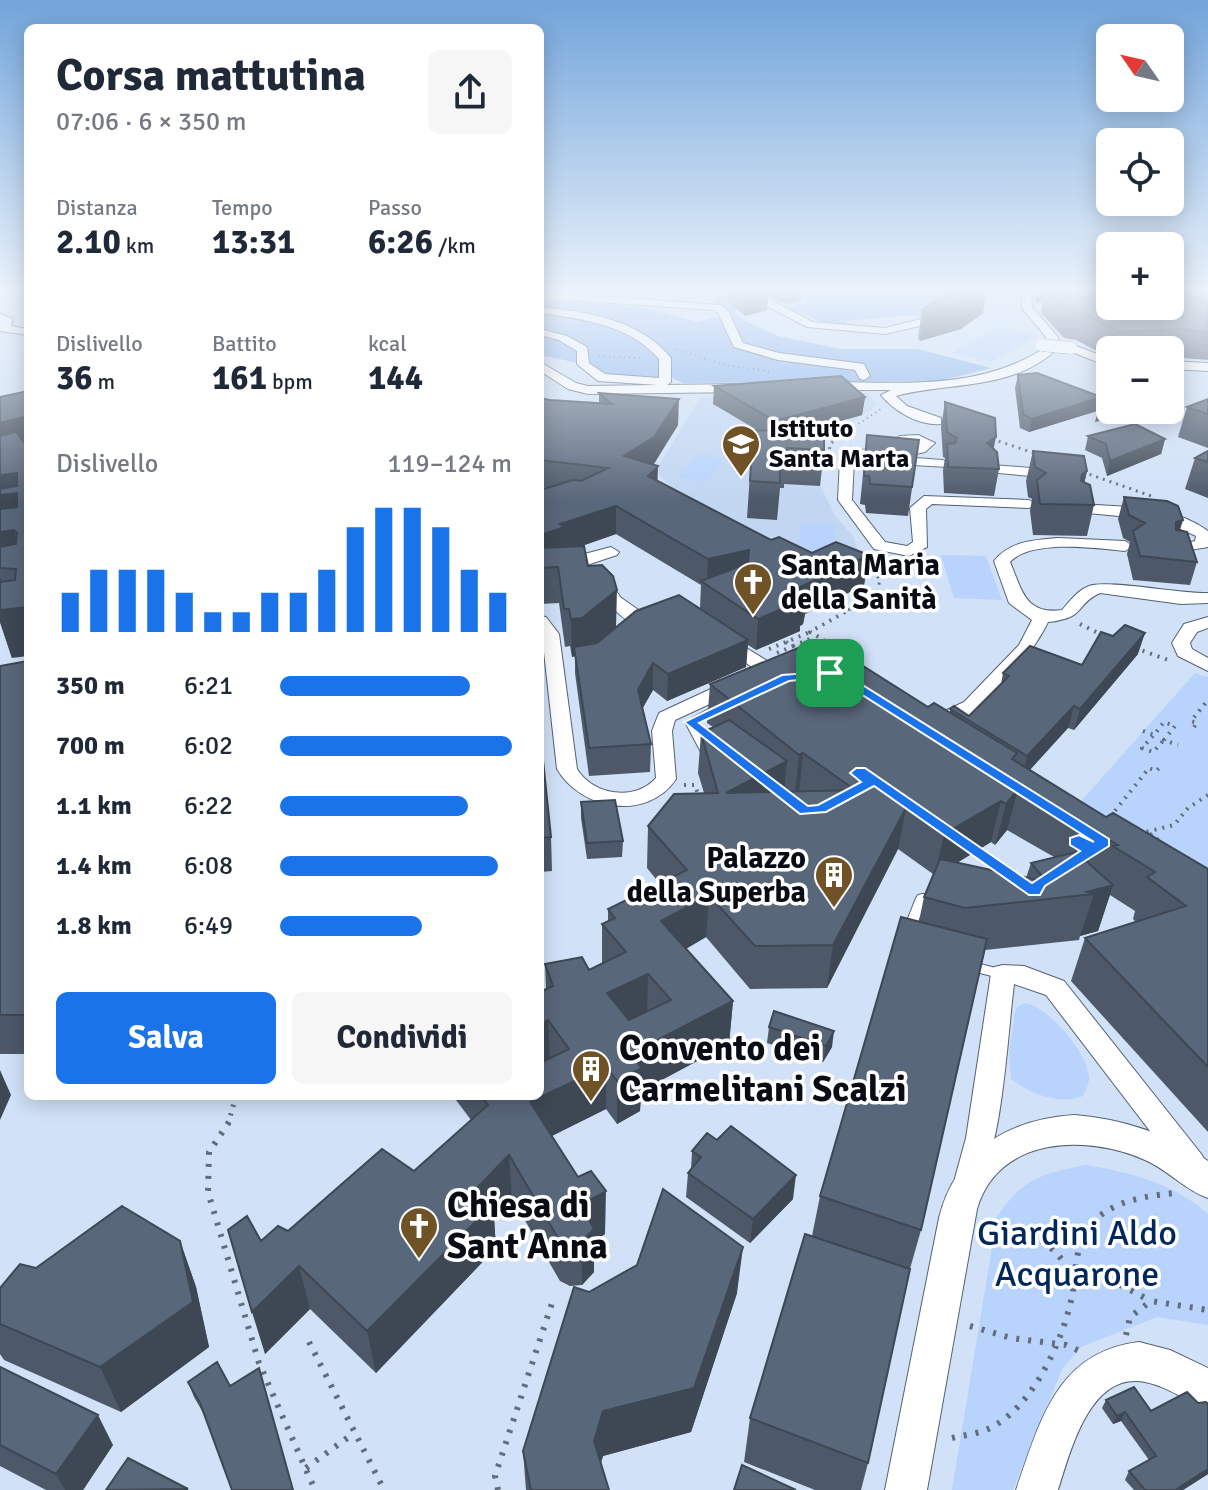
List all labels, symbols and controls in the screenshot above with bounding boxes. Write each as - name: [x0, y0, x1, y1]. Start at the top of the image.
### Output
- north arrow: [1096, 24, 1184, 112]
- map controls: [1096, 24, 1184, 424]
- text: Corsa mattutina: [56, 49, 366, 103]
- button: share: [428, 50, 512, 134]
- text: 07:06 · 6 × 350 m: [56, 106, 247, 138]
- button: locate: [1096, 128, 1184, 216]
- text: Distanza: [56, 194, 138, 221]
- text: Tempo: [212, 194, 273, 221]
- text: Passo: [368, 194, 422, 221]
- text: 2.10: [56, 221, 121, 263]
- text: 13:31: [212, 221, 295, 263]
- text: 6:26: [368, 221, 433, 263]
- text: km: [121, 232, 154, 259]
- text: /km: [433, 232, 476, 259]
- button: +: [1096, 232, 1184, 320]
- text: Dislivello: [56, 330, 143, 357]
- text: Battito: [212, 330, 277, 357]
- text: kcal: [368, 330, 407, 357]
- button: −: [1096, 336, 1184, 424]
- text: 36: [56, 357, 93, 399]
- text: 161: [212, 357, 267, 399]
- text: 144: [368, 357, 423, 399]
- text: m: [93, 368, 115, 395]
- text: bpm: [267, 368, 313, 395]
- place label: Istituto Santa Marta: [769, 413, 909, 475]
- school or university icon: Istituto Santa Marta: [720, 423, 762, 478]
- text: Dislivello: [56, 448, 158, 480]
- text: 119–124 m: [388, 448, 512, 480]
- place label: Santa Maria della Sanità: [781, 547, 940, 618]
- church icon: Santa Maria della Sanità: [732, 561, 774, 616]
- pin: [796, 639, 864, 707]
- icon: arrive: [808, 651, 852, 695]
- text: 350 m: [56, 670, 125, 702]
- text: 6:21: [184, 670, 233, 702]
- text: 700 m: [56, 730, 125, 762]
- text: 6:02: [184, 730, 233, 762]
- text: 1.1 km: [56, 790, 132, 822]
- text: 6:22: [184, 790, 233, 822]
- place label: Palazzo della Superba: [627, 840, 806, 911]
- text: 1.4 km: [56, 850, 132, 882]
- text: 6:08: [184, 850, 233, 882]
- building icon: Palazzo della Superba: [813, 854, 855, 909]
- text: 1.8 km: [56, 910, 132, 942]
- text: 6:49: [184, 910, 233, 942]
- button: Salva: [56, 992, 276, 1084]
- button: Condividi: [292, 992, 512, 1084]
- place label: Convento dei Carmelitani Scalzi: [619, 1026, 907, 1112]
- building icon: Convento dei Carmelitani Scalzi: [570, 1048, 612, 1103]
- place label: Chiesa di Sant'Anna: [447, 1183, 608, 1269]
- church icon: Chiesa di Sant'Anna: [398, 1205, 440, 1260]
- park label: Giardini Aldo Acquarone: [977, 1211, 1177, 1297]

